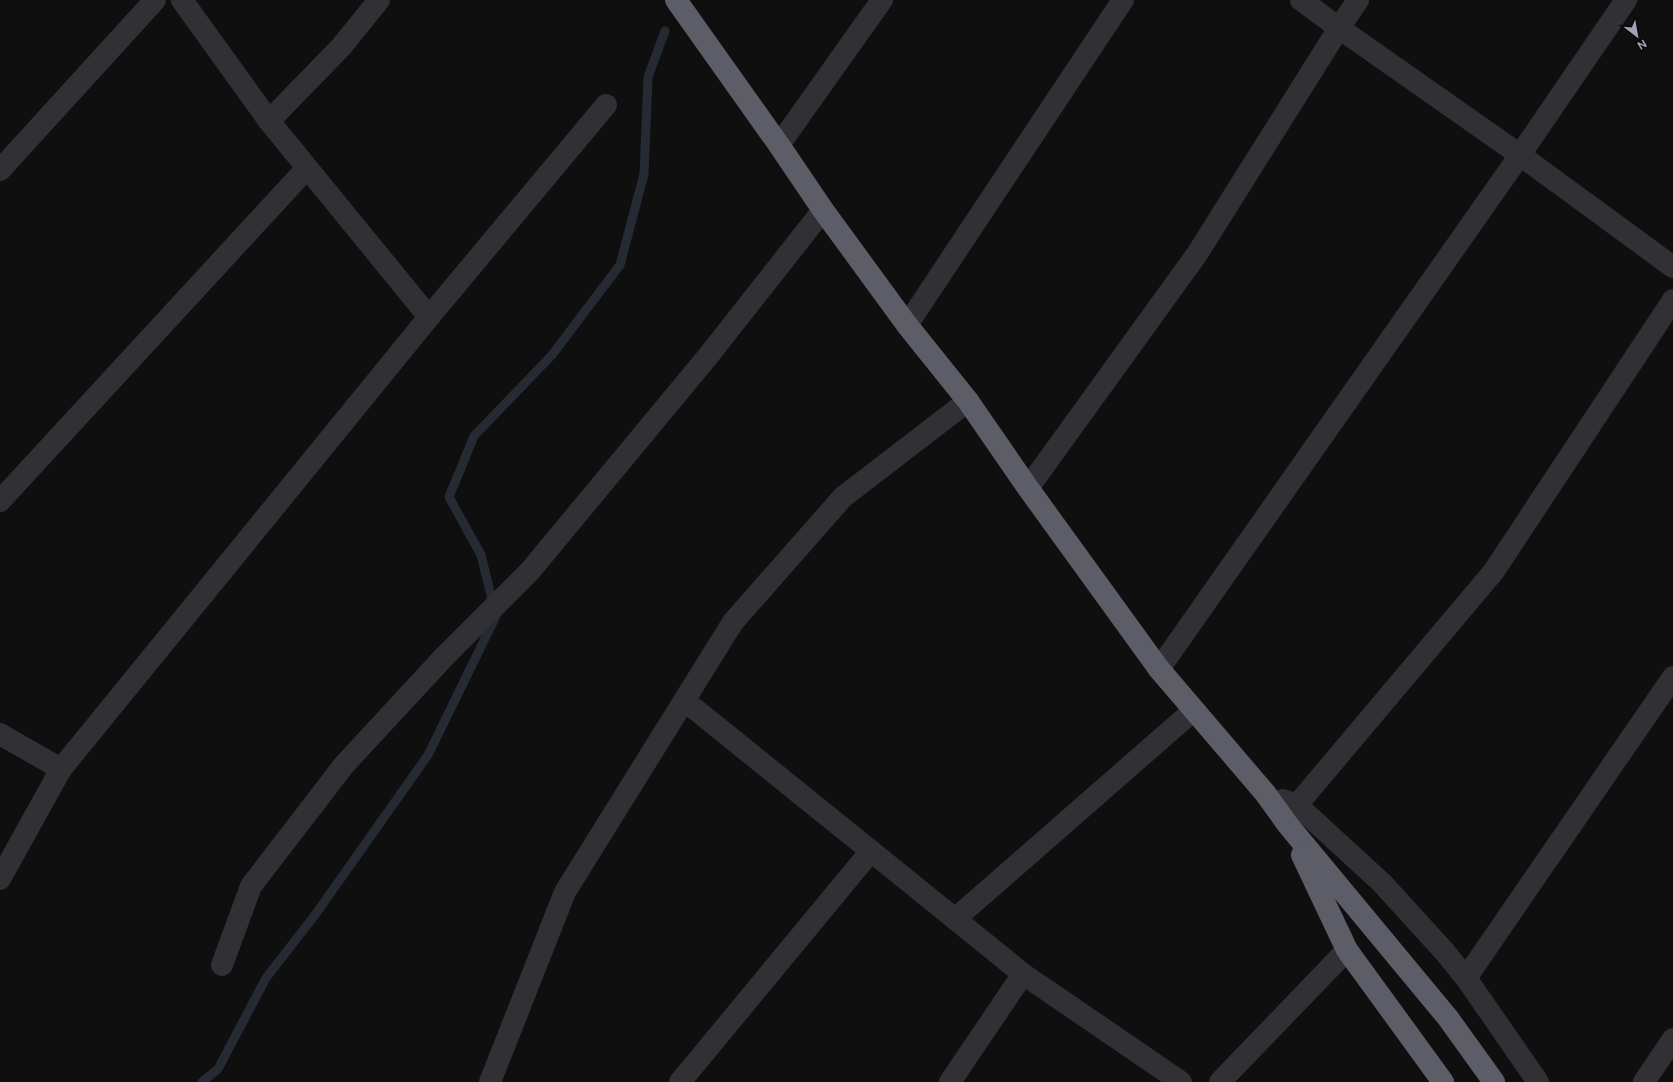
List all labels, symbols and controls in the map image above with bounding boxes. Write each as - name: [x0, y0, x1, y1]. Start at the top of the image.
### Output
- north arrow: [1617, 16, 1657, 56]
- text: N: [1635, 37, 1649, 52]

